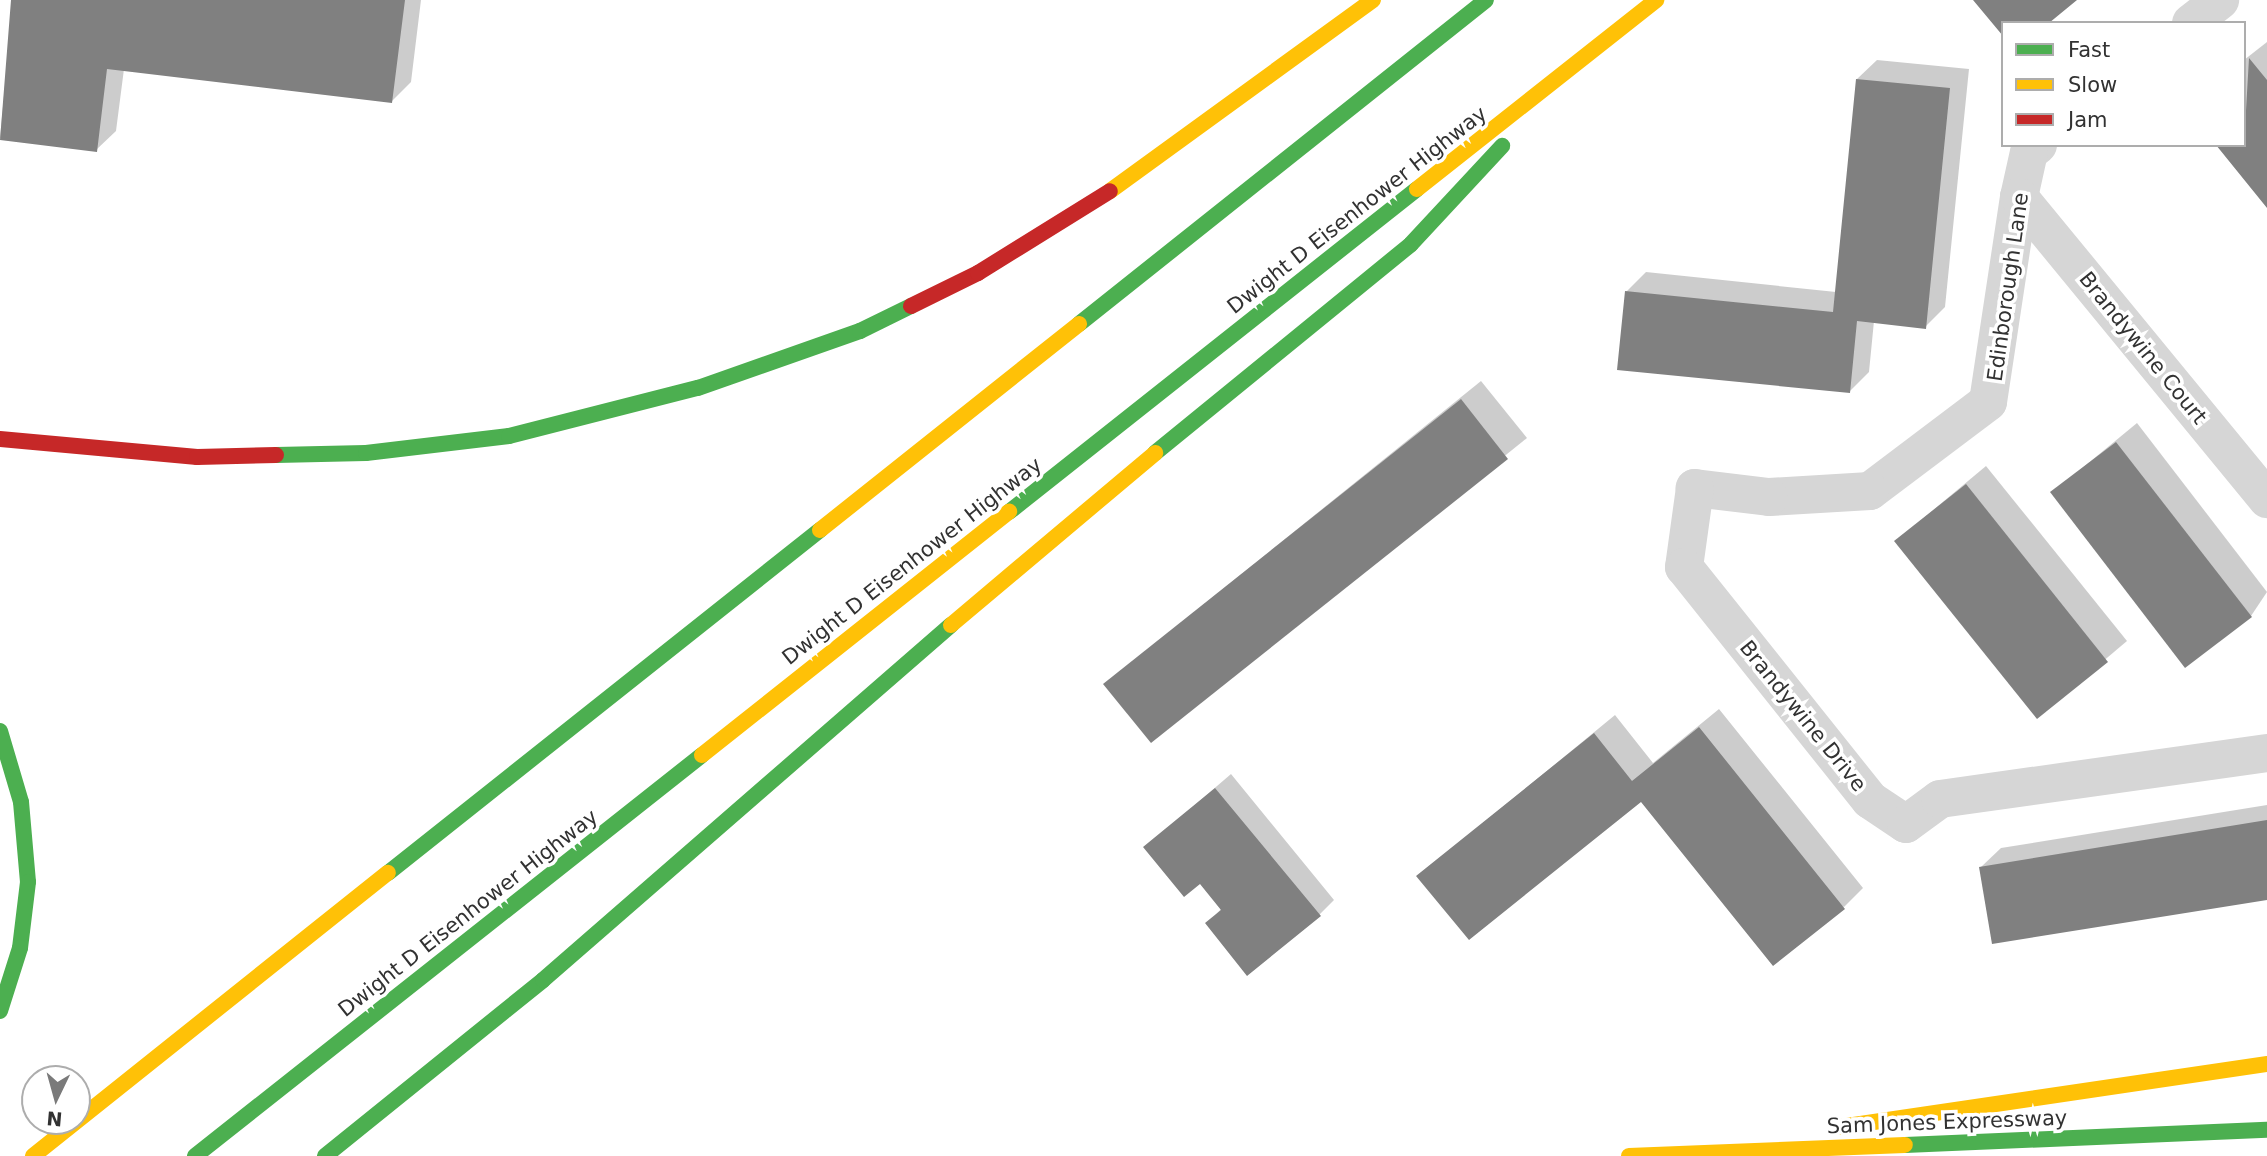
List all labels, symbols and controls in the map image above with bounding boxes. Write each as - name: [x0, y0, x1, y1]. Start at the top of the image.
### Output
- legend: [2001, 21, 2246, 147]
- text: Fast: [2068, 38, 2110, 62]
- text: Slow: [2068, 73, 2117, 97]
- street label: Dwight D Eisenhower Highway: [1222, 101, 1492, 319]
- text: Jam: [2068, 108, 2108, 132]
- street label: Edinborough Lane: [1982, 191, 2034, 383]
- street label: Brandywine Court: [2074, 267, 2212, 429]
- street label: Dwight D Eisenhower Highway: [777, 452, 1047, 670]
- street label: Brandywine Drive: [1734, 635, 1872, 797]
- street label: Dwight D Eisenhower Highway: [333, 804, 603, 1022]
- north arrow: [21, 1065, 91, 1135]
- street label: Sam Jones Expressway: [1826, 1105, 2068, 1139]
- text: N: [45, 1107, 63, 1131]

